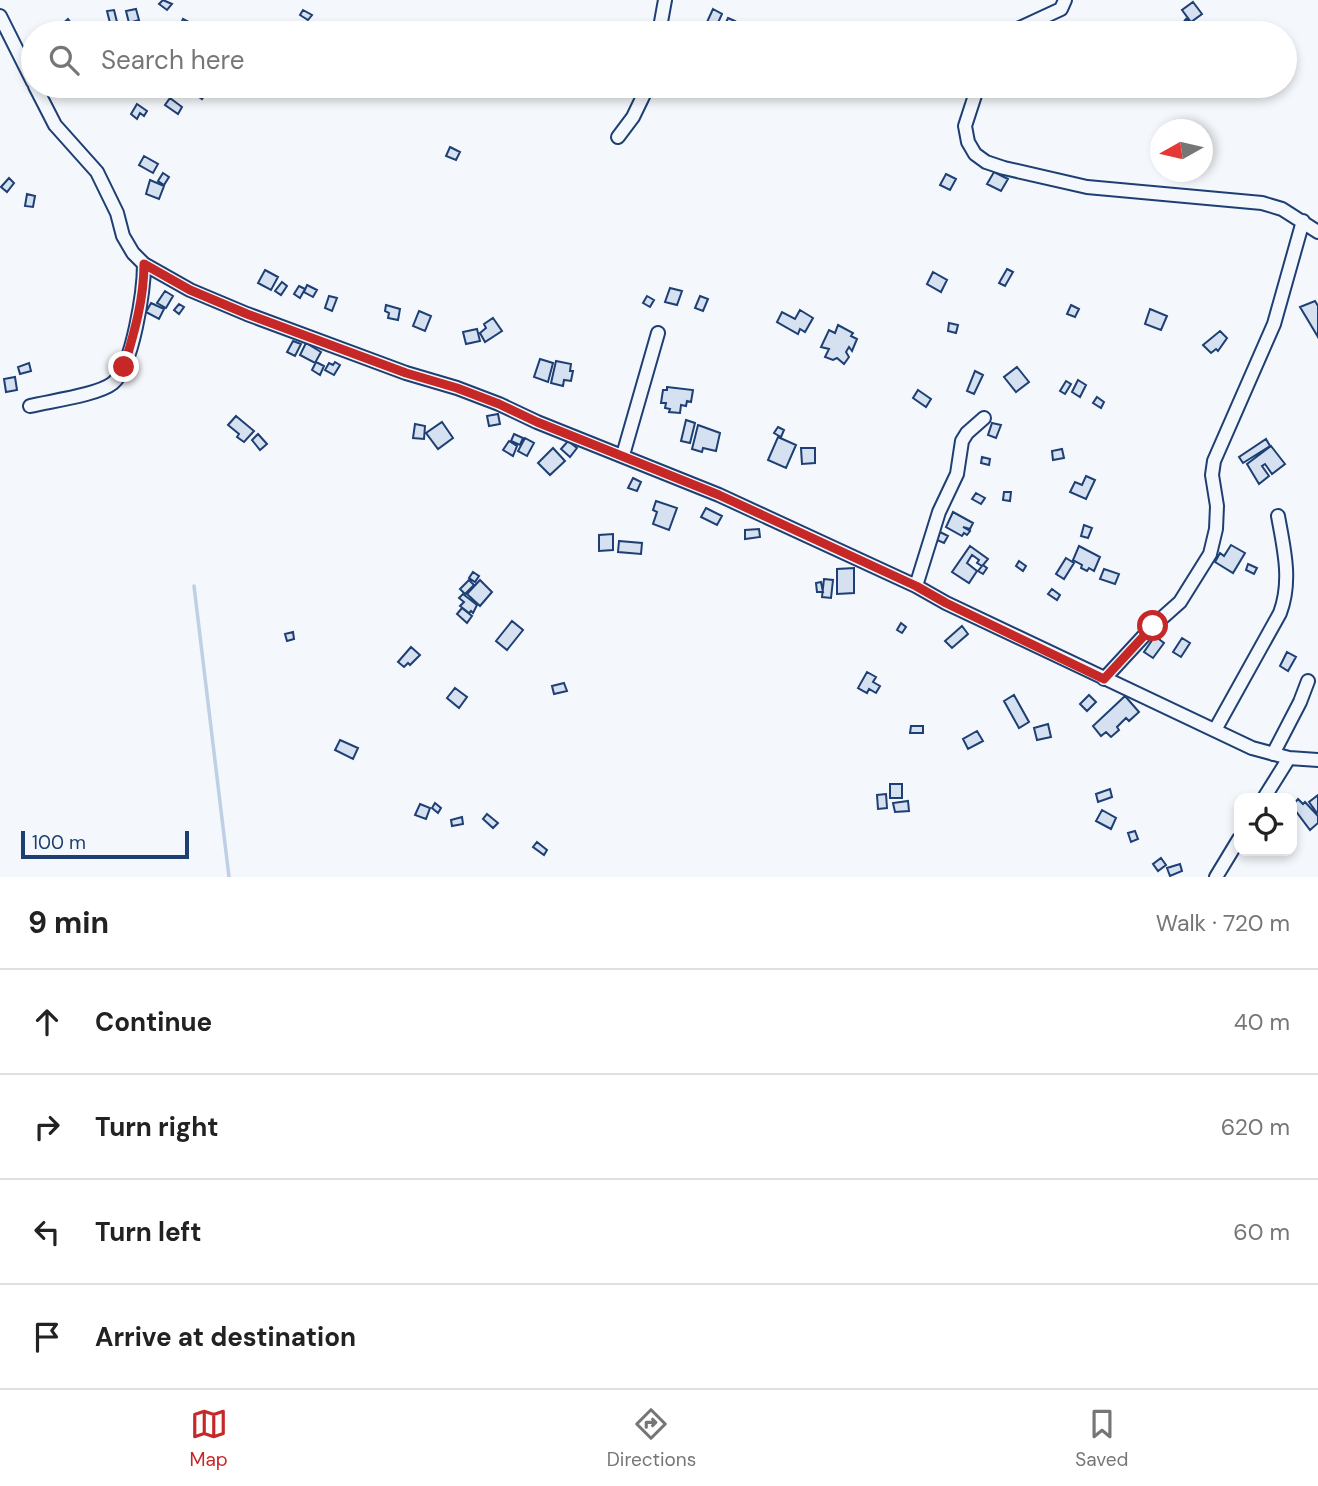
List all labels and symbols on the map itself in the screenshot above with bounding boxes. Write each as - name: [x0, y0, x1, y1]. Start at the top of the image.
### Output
- north arrow: [1150, 119, 1213, 182]
- route end: [108, 351, 139, 382]
- route start: [1137, 610, 1168, 641]
- scale bar: [21, 828, 189, 860]

